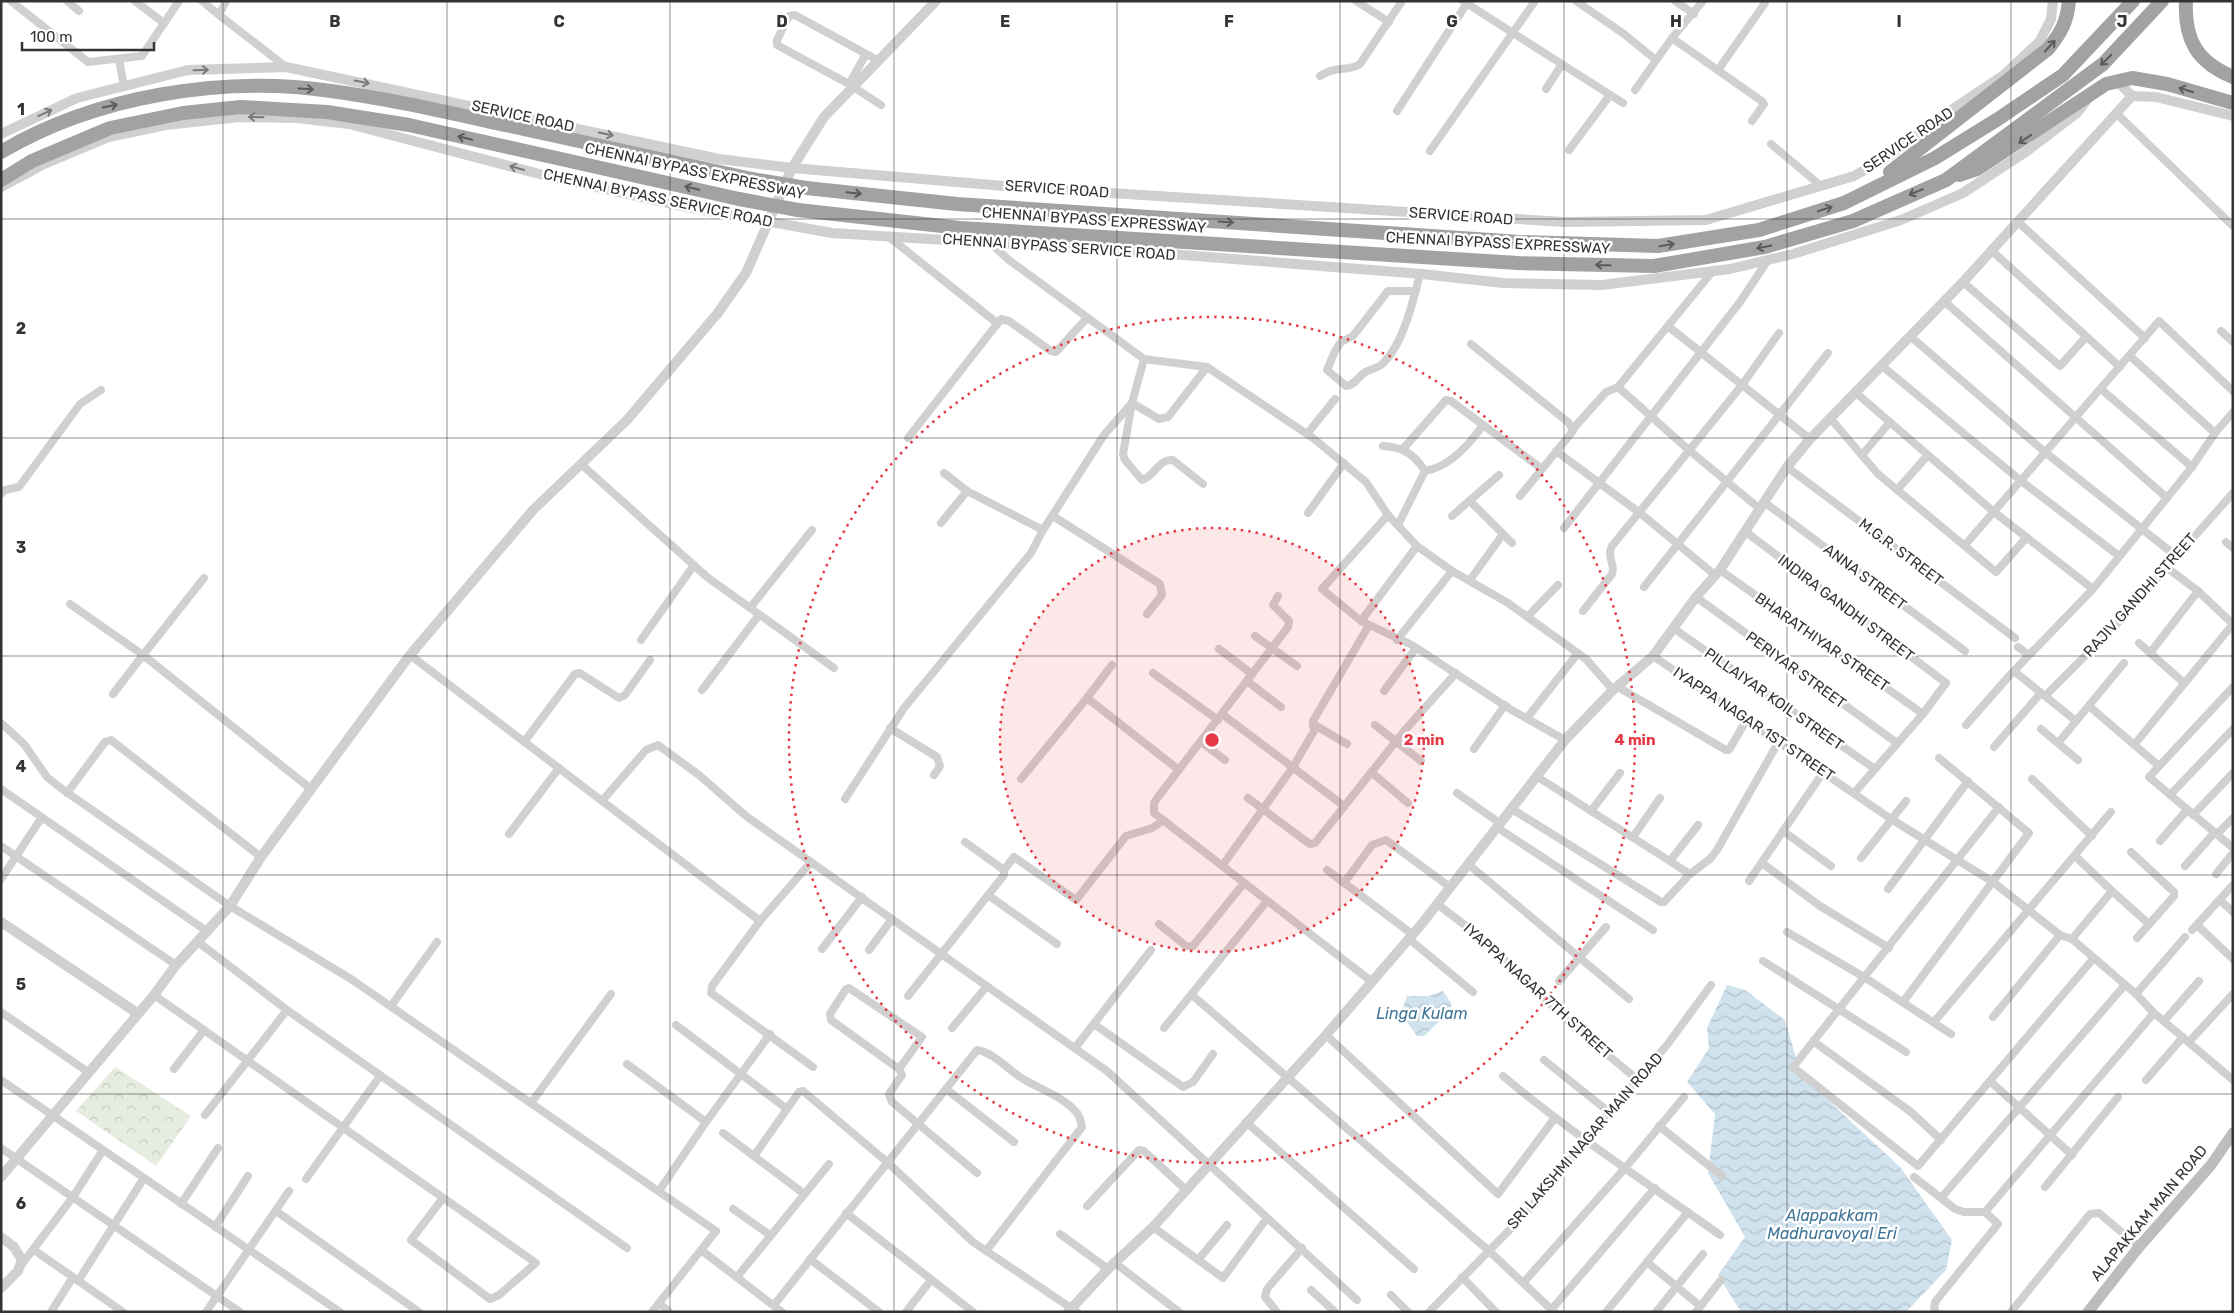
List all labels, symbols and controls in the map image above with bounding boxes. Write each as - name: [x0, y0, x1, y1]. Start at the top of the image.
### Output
- text: B: [329, 12, 341, 31]
- text: C: [553, 12, 565, 31]
- text: D: [776, 12, 788, 31]
- text: E: [1000, 12, 1010, 31]
- text: F: [1224, 12, 1234, 31]
- text: G: [1446, 12, 1458, 31]
- text: H: [1670, 12, 1682, 31]
- text: I: [1896, 12, 1902, 31]
- text: J: [2117, 12, 2127, 31]
- scale bar: [22, 20, 155, 52]
- text: 100 m: [30, 28, 72, 46]
- one-way arrow: [2043, 40, 2055, 53]
- one-way arrow: [2100, 54, 2113, 66]
- one-way arrow: [192, 65, 209, 75]
- one-way arrow: [354, 77, 370, 87]
- one-way arrow: [298, 85, 314, 94]
- one-way arrow: [2178, 85, 2194, 94]
- street label: SERVICE ROAD: [470, 96, 576, 136]
- text: 1: [17, 100, 25, 119]
- one-way arrow: [102, 101, 118, 110]
- street label: SERVICE ROAD: [1860, 103, 1956, 177]
- one-way arrow: [37, 108, 52, 118]
- one-way arrow: [248, 112, 264, 122]
- one-way arrow: [598, 130, 614, 139]
- one-way arrow: [457, 133, 473, 142]
- one-way arrow: [2018, 134, 2032, 144]
- street label: CHENNAI BYPASS EXPRESSWAY: [583, 139, 807, 203]
- one-way arrow: [510, 162, 526, 172]
- street label: CHENNAI BYPASS SERVICE ROAD: [542, 165, 774, 231]
- street label: SERVICE ROAD: [1004, 176, 1110, 202]
- one-way arrow: [684, 183, 700, 193]
- one-way arrow: [1909, 187, 1924, 197]
- one-way arrow: [846, 188, 862, 198]
- street label: CHENNAI BYPASS EXPRESSWAY: [981, 203, 1207, 237]
- street label: SERVICE ROAD: [1408, 203, 1514, 229]
- one-way arrow: [1817, 204, 1833, 213]
- one-way arrow: [1217, 218, 1233, 227]
- street label: CHENNAI BYPASS EXPRESSWAY: [1385, 228, 1611, 258]
- street label: CHENNAI BYPASS SERVICE ROAD: [942, 230, 1176, 264]
- one-way arrow: [1659, 239, 1675, 249]
- one-way arrow: [1756, 243, 1772, 252]
- one-way arrow: [1595, 260, 1611, 269]
- text: 2: [16, 319, 26, 338]
- street label: M.G.R. STREET: [1855, 514, 1947, 590]
- street label: RAJIV GANDHI STREET: [2080, 529, 2201, 661]
- text: 3: [16, 538, 26, 557]
- street label: ANNA STREET: [1820, 540, 1910, 614]
- street label: INDIRA GANDHI STREET: [1774, 551, 1918, 665]
- street label: BHARATHIYAR STREET: [1751, 589, 1893, 695]
- street label: PERIYAR STREET: [1742, 628, 1850, 713]
- street label: PILLAIYAR KOIL STREET: [1701, 644, 1847, 754]
- street label: IYAPPA NAGAR 1ST STREET: [1670, 663, 1838, 785]
- centre of rings: [1203, 731, 1221, 749]
- text: 2 min: [1404, 731, 1444, 749]
- text: 4 min: [1614, 731, 1656, 749]
- text: 4: [16, 757, 27, 776]
- street label: IYAPPA NAGAR 7TH STREET: [1460, 919, 1616, 1063]
- text: 5: [16, 975, 26, 994]
- water label: Linga Kulam: [1376, 1004, 1468, 1023]
- street label: SRI LAKSHMI NAGAR MAIN ROAD: [1503, 1049, 1667, 1233]
- street label: ALAPAKKAM MAIN ROAD: [2087, 1141, 2211, 1285]
- text: 6: [16, 1194, 26, 1213]
- water label: Alappakkam Madhuravoyal Eri: [1767, 1206, 1898, 1243]

